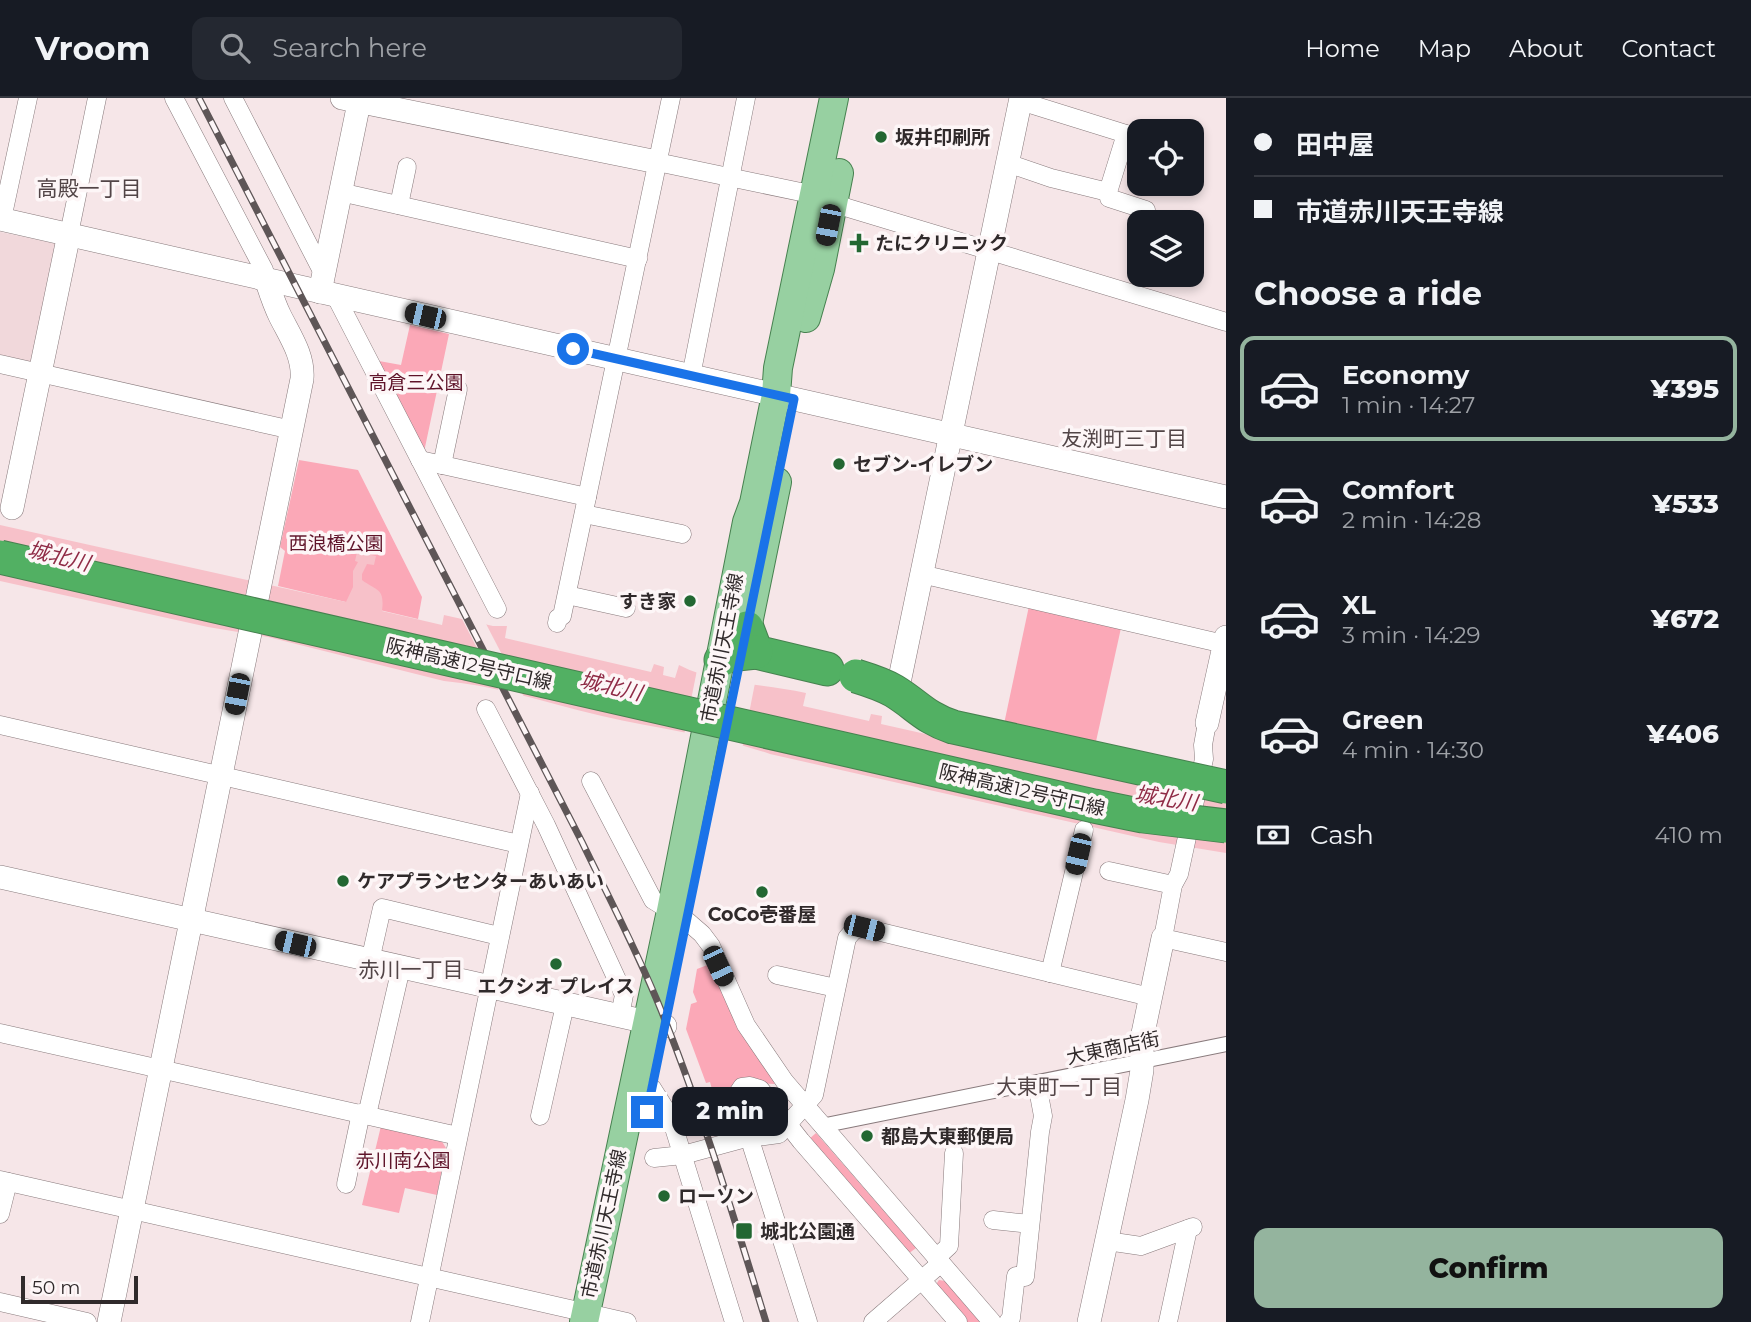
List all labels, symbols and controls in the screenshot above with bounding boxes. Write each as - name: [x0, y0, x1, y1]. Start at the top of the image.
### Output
- search box: [192, 17, 682, 80]
- text: Vroom: [35, 28, 150, 68]
- icon: search: [216, 29, 254, 67]
- text: Search here: [272, 32, 427, 64]
- text: Home: [1305, 34, 1380, 63]
- text: Map: [1418, 34, 1471, 63]
- text: About: [1509, 34, 1583, 63]
- text: Contact: [1621, 34, 1716, 63]
- map controls: [1127, 119, 1204, 287]
- button: locate: [1127, 119, 1204, 196]
- place label: 坂井印刷所: [895, 126, 990, 149]
- marker: 坂井印刷所: [873, 129, 889, 145]
- text: 田中屋: [1296, 129, 1374, 161]
- district label: 高殿一丁目: [37, 176, 142, 201]
- text: 市道赤川天王寺線: [1296, 196, 1504, 228]
- car: [814, 202, 843, 248]
- button: layers: [1127, 210, 1204, 287]
- place label: たにクリニック: [875, 232, 1008, 255]
- marker: たにクリニック: [849, 233, 869, 253]
- text: Choose a ride: [1254, 274, 1482, 313]
- car: [403, 301, 448, 331]
- route start: [557, 333, 589, 365]
- icon: car: [1258, 357, 1321, 420]
- text: Economy: [1342, 359, 1469, 391]
- park label: 高倉三公園: [368, 371, 464, 394]
- text: ¥395: [1651, 373, 1719, 405]
- text: 1 min · 14:27: [1342, 391, 1475, 419]
- district label: 友渕町三丁目: [1061, 426, 1187, 451]
- place label: セブン-イレブン: [853, 453, 993, 476]
- marker: セブン-イレブン: [831, 456, 847, 472]
- icon: car: [1258, 472, 1321, 535]
- text: Comfort: [1342, 474, 1454, 506]
- text: ¥533: [1653, 488, 1719, 520]
- text: 2 min · 14:28: [1342, 506, 1481, 534]
- park label: 西浪橋公園: [288, 532, 384, 555]
- water label: 城北川: [25, 536, 95, 576]
- street label: 市道赤川天王寺線: [696, 571, 748, 725]
- icon: car: [1258, 587, 1321, 650]
- text: XL: [1342, 589, 1376, 621]
- place label: すき家: [619, 590, 676, 613]
- marker: すき家: [682, 593, 698, 609]
- text: ¥672: [1651, 603, 1719, 635]
- text: 3 min · 14:29: [1342, 621, 1481, 649]
- street label: 阪神高速12号守口線: [384, 634, 554, 694]
- water label: 城北川: [577, 667, 646, 706]
- car: [223, 671, 252, 717]
- icon: car: [1258, 702, 1321, 765]
- text: Green: [1342, 704, 1424, 736]
- text: ¥406: [1647, 718, 1719, 750]
- text: 4 min · 14:30: [1342, 736, 1484, 764]
- street label: 阪神高速12号守口線: [937, 760, 1107, 820]
- water label: 城北川: [1133, 781, 1201, 816]
- icon: cash: [1254, 816, 1292, 854]
- text: Cash: [1310, 819, 1374, 851]
- text: 410 m: [1654, 821, 1723, 849]
- car: [1064, 831, 1093, 877]
- place label: ケアプランセンターあいあい: [357, 870, 604, 893]
- marker: ケアプランセンターあいあい: [335, 873, 351, 889]
- marker: CoCo壱番屋: [754, 884, 770, 900]
- place label: CoCo壱番屋: [708, 903, 816, 926]
- car: [842, 913, 887, 943]
- car: [273, 929, 318, 959]
- car: [700, 943, 737, 989]
- marker: エクシオ プレイス: [548, 956, 564, 972]
- district label: 赤川一丁目: [359, 957, 464, 982]
- place label: エクシオ プレイス: [478, 975, 634, 998]
- street label: 大東商店街: [1064, 1027, 1162, 1069]
- district label: 大東町一丁目: [996, 1074, 1122, 1099]
- callout: 2 min: [672, 1088, 787, 1136]
- route end: [631, 1096, 663, 1128]
- text: 2 min: [696, 1097, 764, 1125]
- place label: 都島大東郵便局: [881, 1125, 1014, 1148]
- marker: 都島大東郵便局: [859, 1128, 875, 1144]
- street label: 市道赤川天王寺線: [577, 1147, 631, 1301]
- park label: 赤川南公園: [355, 1149, 451, 1172]
- place label: ローソン: [678, 1185, 754, 1208]
- marker: ローソン: [656, 1188, 672, 1204]
- place label: 城北公園通: [760, 1220, 855, 1243]
- marker: 城北公園通: [734, 1221, 754, 1241]
- button: Confirm: [1254, 1228, 1723, 1308]
- scale bar: [21, 1273, 138, 1305]
- text: 50 m: [32, 1276, 80, 1299]

